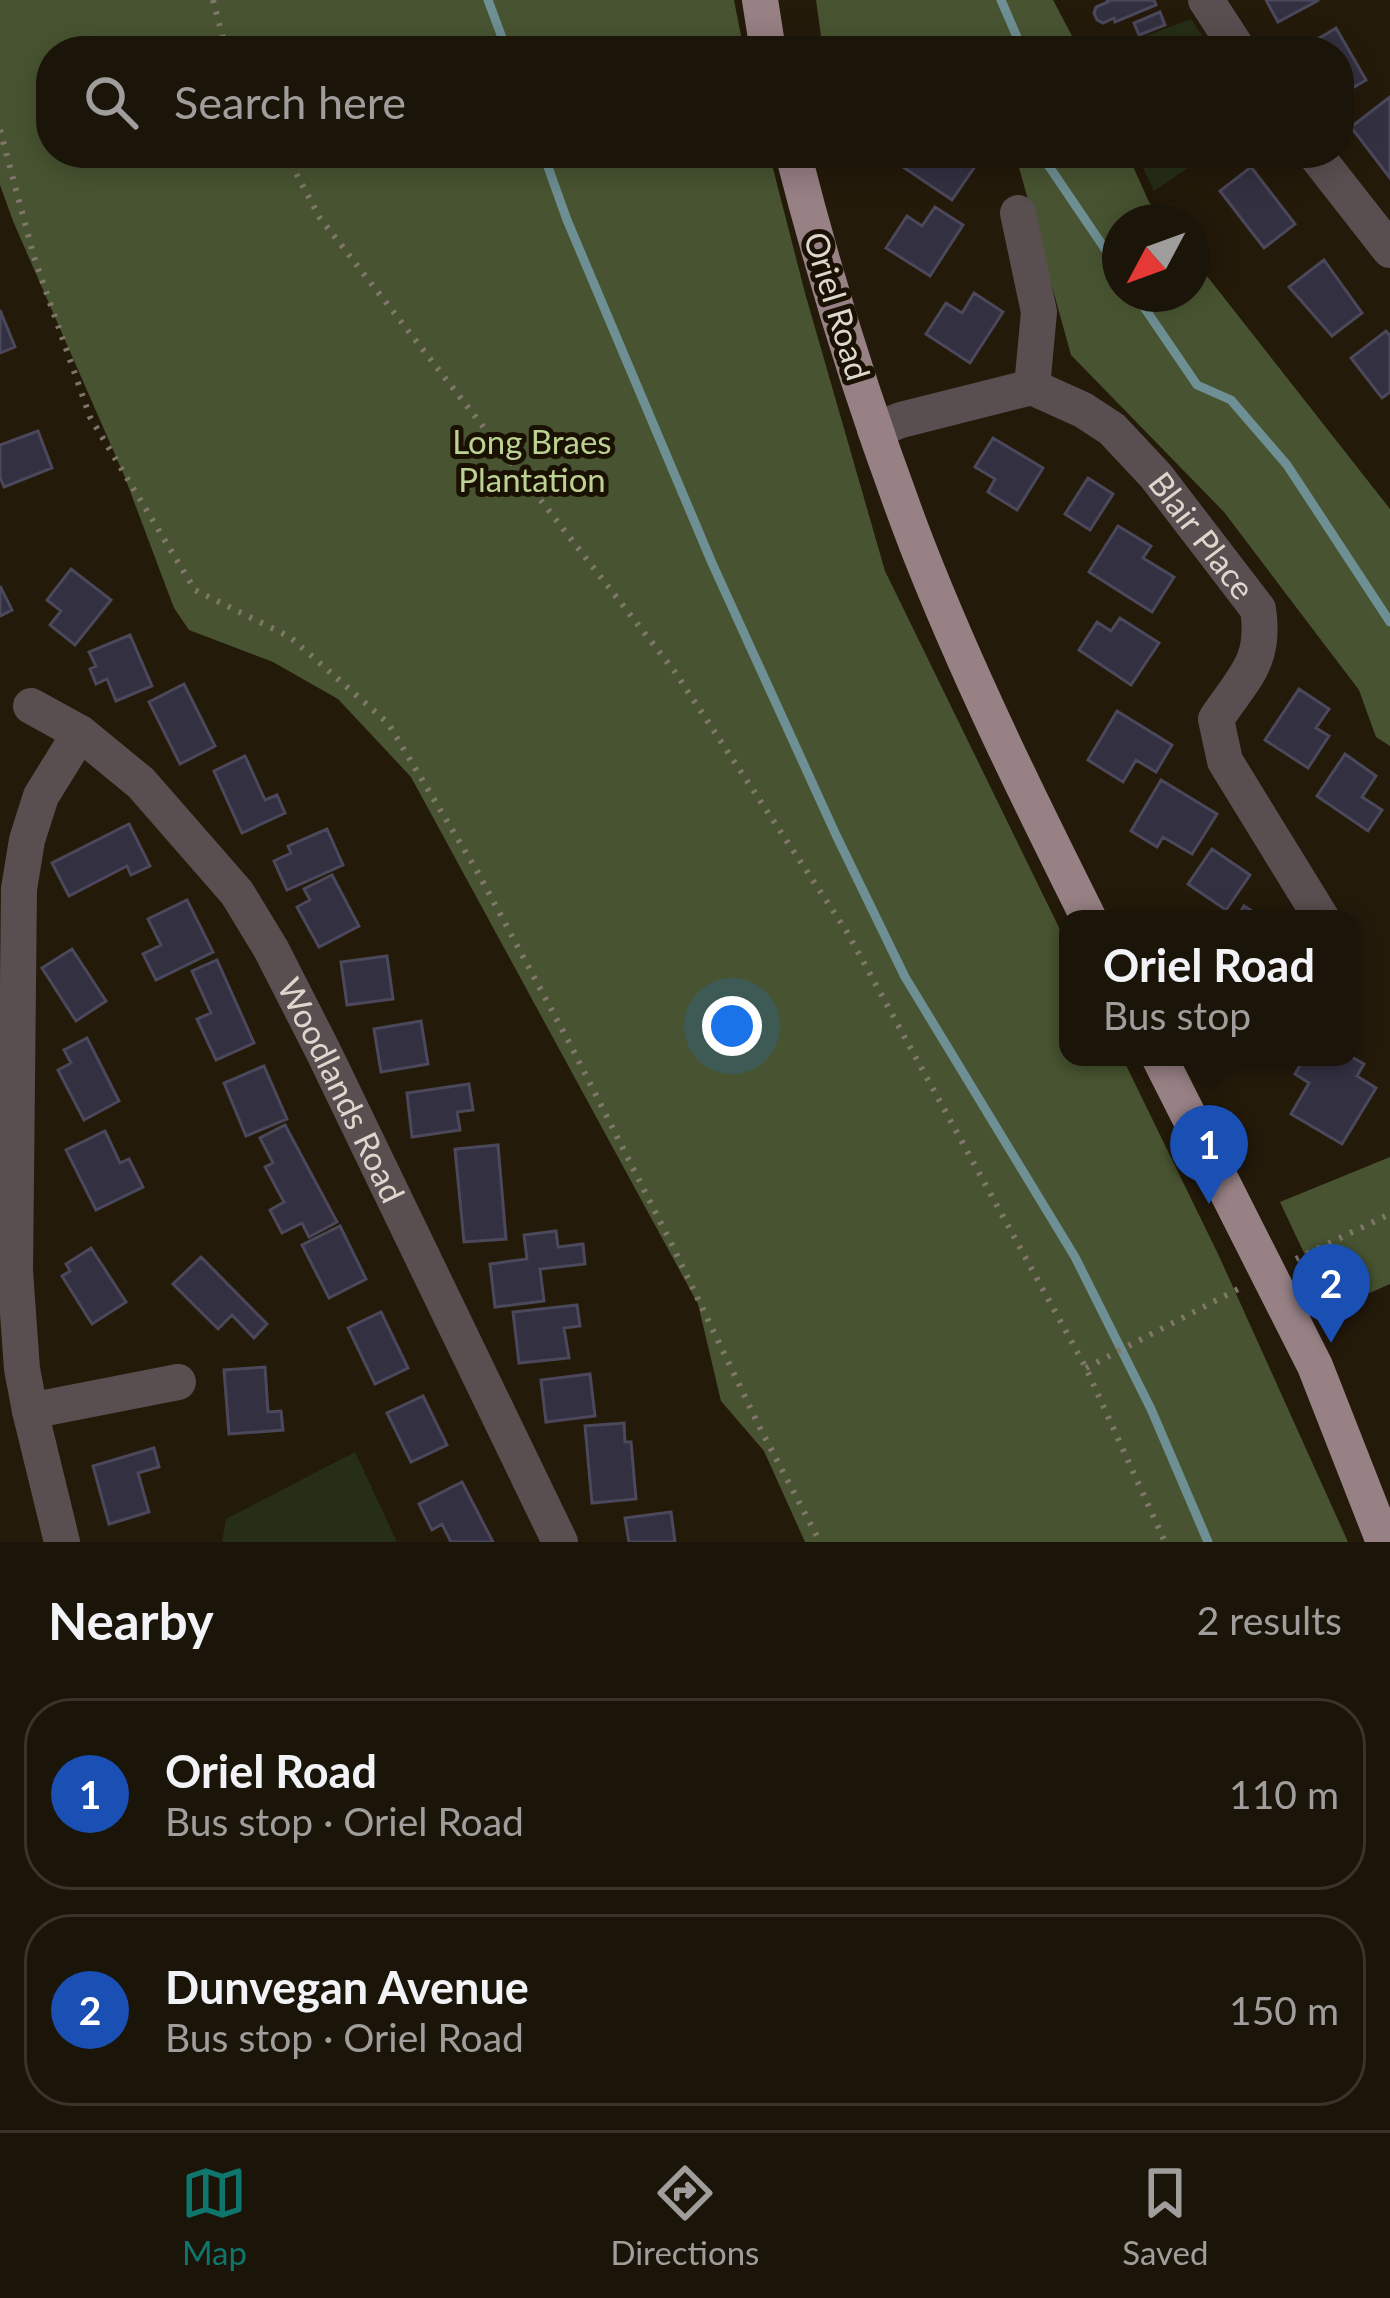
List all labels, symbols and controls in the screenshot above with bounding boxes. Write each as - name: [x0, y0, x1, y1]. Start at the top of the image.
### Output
- search box: [36, 36, 1354, 168]
- icon: search: [78, 69, 144, 135]
- text: Search here: [174, 75, 406, 129]
- north arrow: [1102, 204, 1210, 312]
- street label: Oriel Road: [796, 227, 879, 385]
- park label: Long Braes Plantation: [452, 421, 612, 499]
- street label: Blair Place: [1141, 463, 1264, 607]
- popup: [1059, 910, 1359, 1066]
- text: Oriel Road: [1103, 938, 1315, 992]
- street label: Woodlands Road: [270, 971, 414, 1209]
- text: Bus stop: [1103, 992, 1251, 1038]
- your location: [702, 996, 762, 1056]
- pin: 1: [1170, 1105, 1248, 1204]
- pin: 2: [1292, 1244, 1370, 1343]
- text: Nearby: [48, 1590, 214, 1651]
- text: 2 results: [1197, 1597, 1342, 1643]
- text: Oriel Road: [165, 1744, 377, 1798]
- text: 1: [79, 1771, 101, 1817]
- text: 110 m: [1229, 1771, 1339, 1817]
- text: Bus stop · Oriel Road: [165, 1798, 524, 1844]
- text: Dunvegan Avenue: [165, 1960, 529, 2014]
- text: 2: [79, 1987, 101, 2033]
- text: 150 m: [1229, 1987, 1339, 2033]
- text: Bus stop · Oriel Road: [165, 2014, 524, 2060]
- tab: Map: [181, 2160, 247, 2272]
- tab: Directions: [610, 2160, 759, 2272]
- tab: Saved: [1122, 2160, 1209, 2272]

